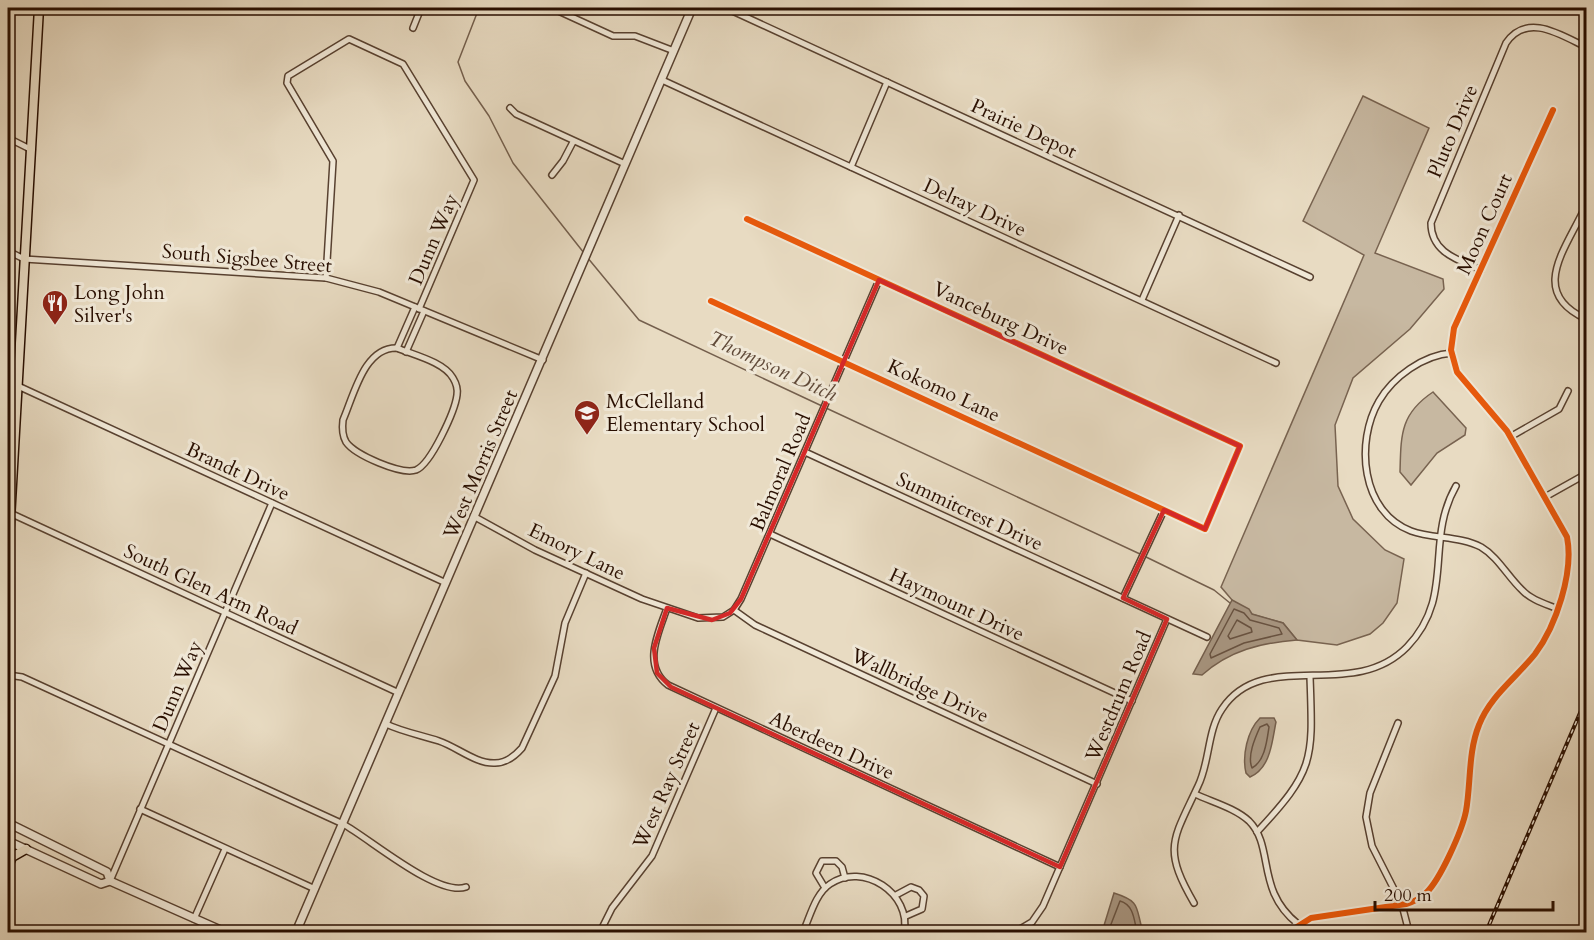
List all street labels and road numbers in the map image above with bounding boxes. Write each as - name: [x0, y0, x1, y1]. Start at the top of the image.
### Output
- street label: Pluto Drive: [1421, 80, 1484, 182]
- street label: Prairie Depot: [966, 92, 1082, 165]
- street label: Moon Court: [1450, 169, 1519, 279]
- street label: Delray Drive: [919, 172, 1031, 243]
- street label: Dunn Way: [402, 189, 465, 289]
- street label: South Sigsbee Street: [161, 238, 334, 279]
- street label: Vanceburg Drive: [929, 275, 1073, 362]
- street label: Kokomo Lane: [883, 353, 1005, 428]
- street label: West Morris Street: [436, 385, 524, 544]
- street label: Balmoral Road: [744, 409, 818, 535]
- street label: Brandt Drive: [182, 436, 294, 507]
- street label: Summitcrest Drive: [892, 466, 1048, 557]
- street label: Emory Lane: [524, 516, 630, 586]
- street label: South Glen Arm Road: [119, 537, 302, 642]
- street label: Haymount Drive: [885, 561, 1029, 648]
- street label: Westdrum Road: [1078, 626, 1158, 767]
- street label: Dunn Way: [146, 636, 209, 736]
- street label: Wallbridge Drive: [846, 641, 993, 729]
- street label: Aberdeen Drive: [765, 705, 899, 786]
- street label: West Ray Street: [626, 717, 707, 854]

